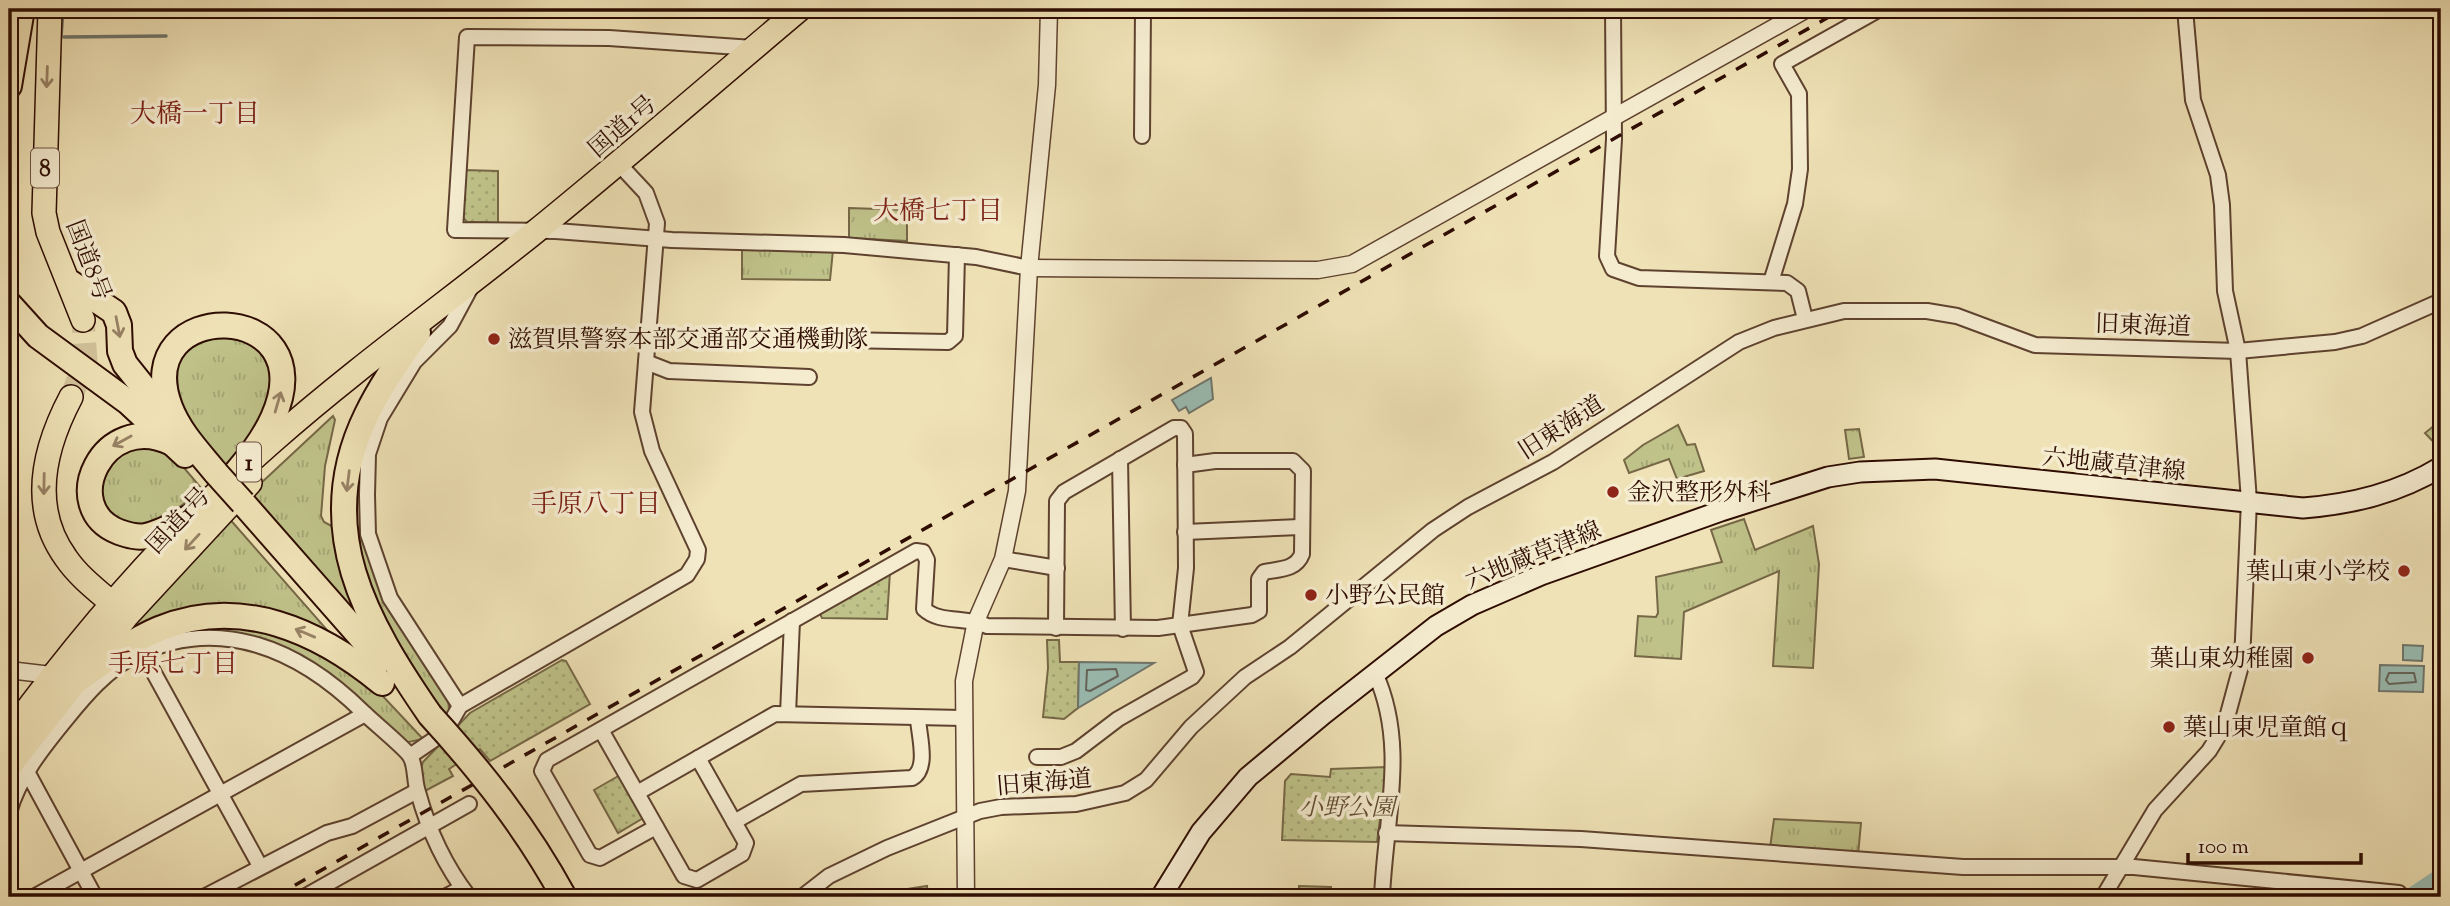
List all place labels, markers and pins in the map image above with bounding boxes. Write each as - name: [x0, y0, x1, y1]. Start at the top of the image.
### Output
- place label: 滋賀県警察本部交通部交通機動隊: [508, 324, 868, 358]
- marker: 滋賀県警察本部交通部交通機動隊: [486, 331, 502, 347]
- place label: 金沢整形外科: [1627, 477, 1771, 511]
- marker: 金沢整形外科: [1605, 484, 1621, 500]
- place label: 葉山東小学校: [2246, 556, 2390, 590]
- marker: 葉山東小学校: [2396, 563, 2412, 579]
- place label: 小野公民館: [1325, 580, 1445, 614]
- marker: 小野公民館: [1303, 587, 1319, 603]
- place label: 葉山東幼稚園: [2150, 643, 2294, 677]
- marker: 葉山東幼稚園: [2300, 650, 2316, 666]
- place label: 葉山東児童館ｑ: [2183, 712, 2351, 746]
- marker: 葉山東児童館ｑ: [2161, 719, 2177, 735]

